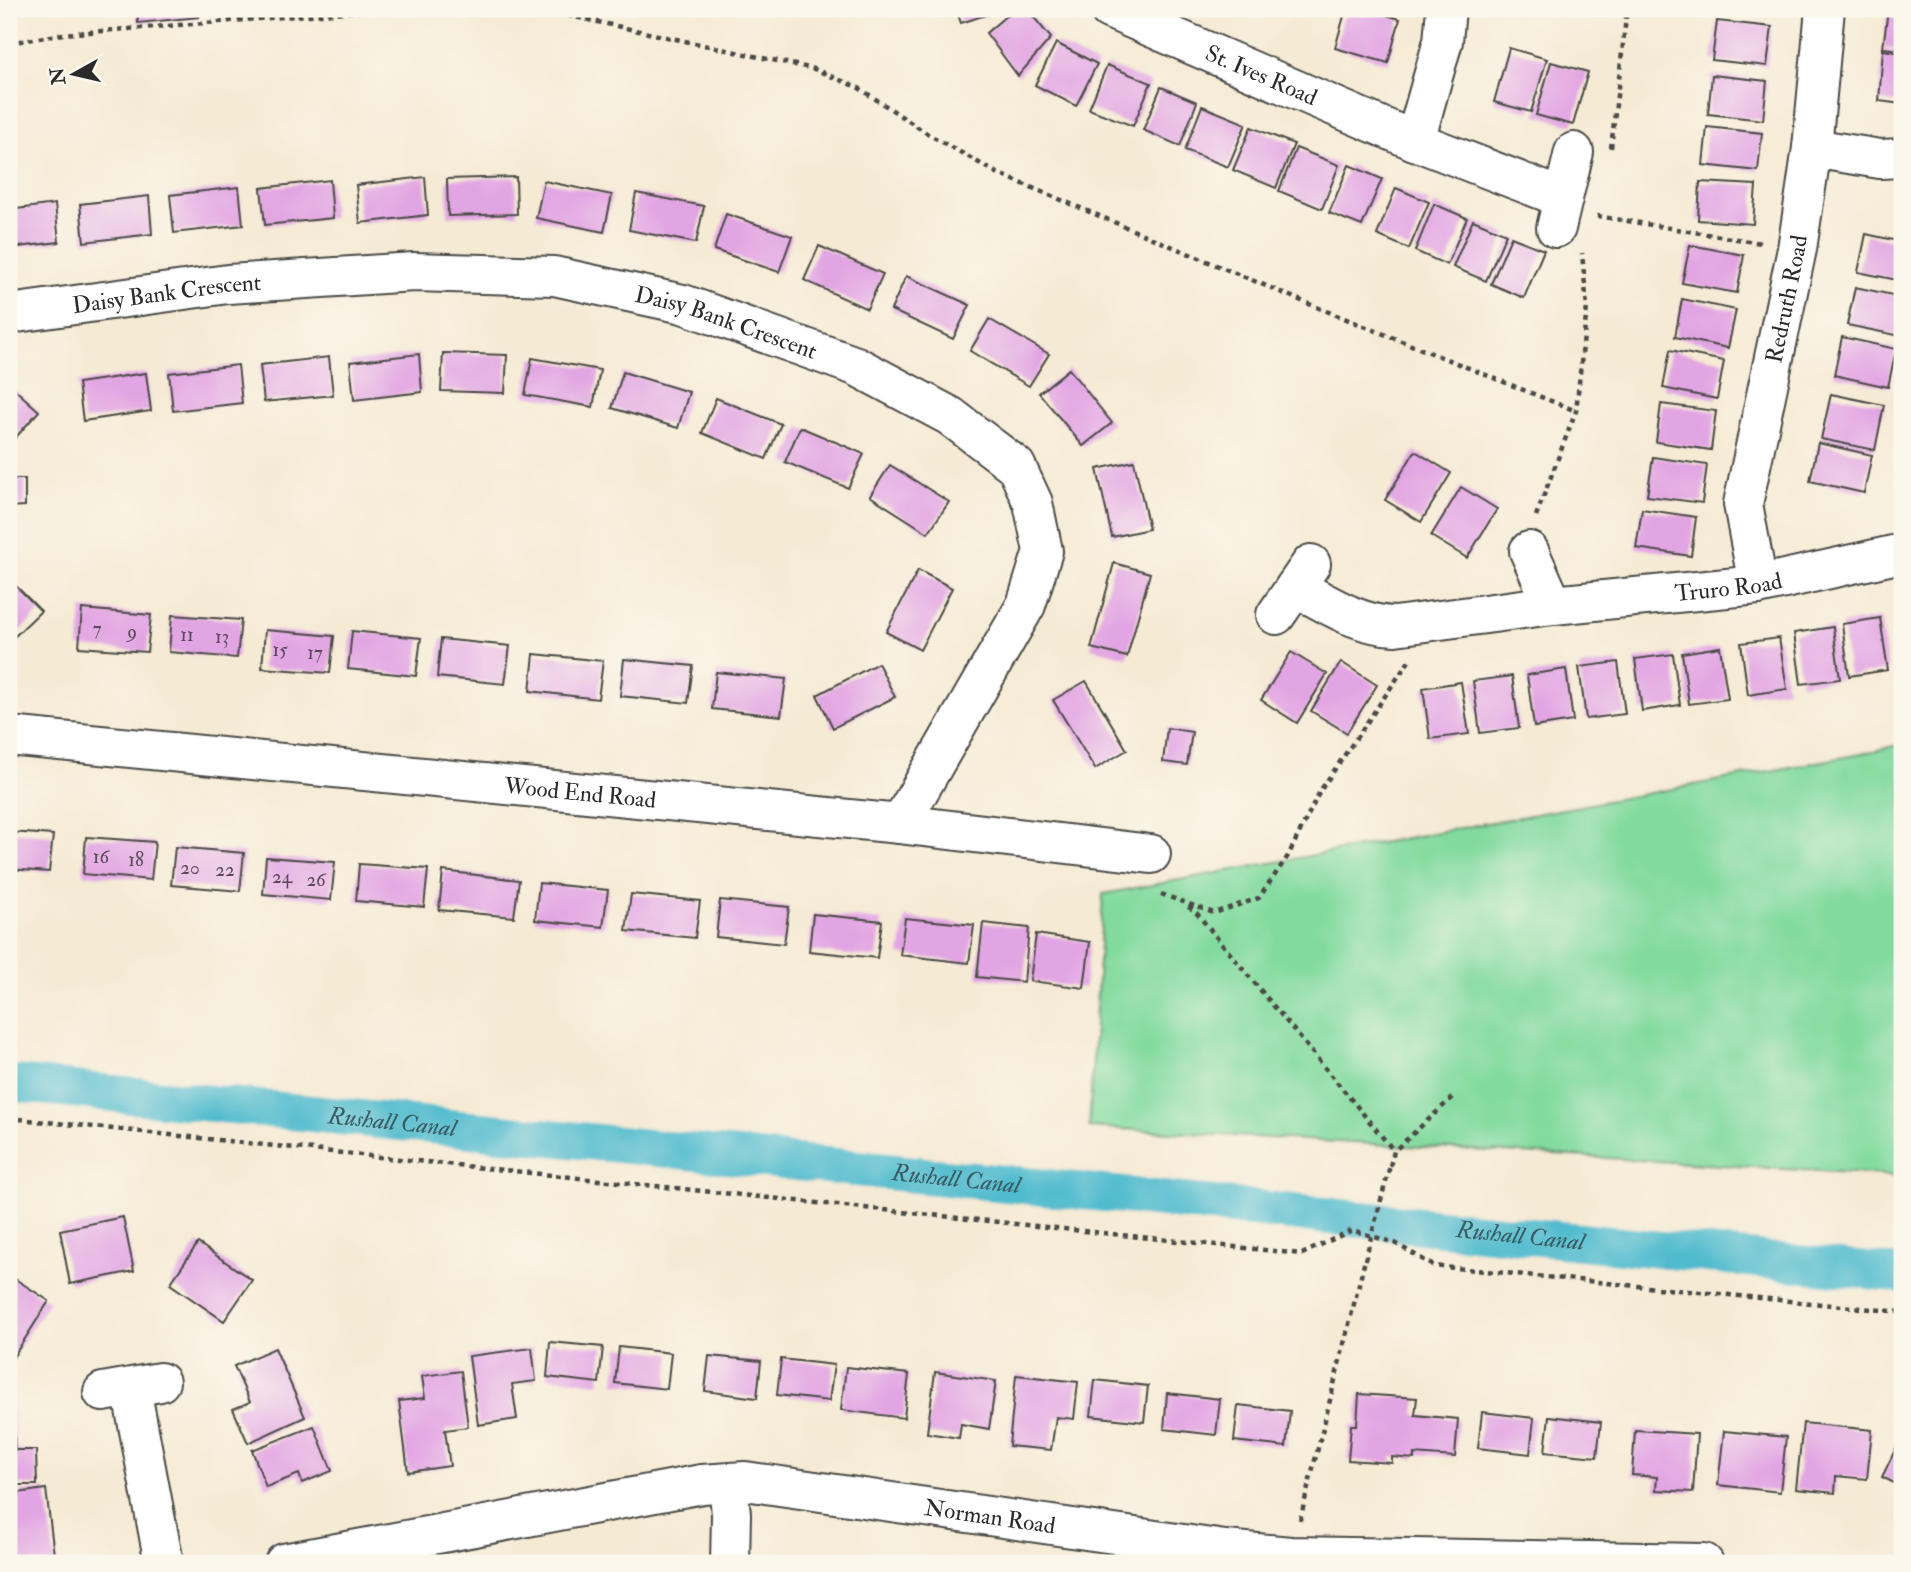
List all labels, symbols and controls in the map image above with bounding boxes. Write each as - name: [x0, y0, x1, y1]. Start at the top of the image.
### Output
- north arrow: [38, 38, 108, 108]
- street label: St. Ives Road: [1201, 38, 1322, 112]
- text: N: [45, 65, 71, 87]
- street label: Redruth Road: [1759, 233, 1813, 366]
- street label: Daisy Bank Crescent: [70, 267, 262, 320]
- street label: Daisy Bank Crescent: [632, 280, 821, 365]
- street label: Truro Road: [1673, 566, 1785, 608]
- house number: 7: [93, 617, 102, 641]
- house number: 9: [125, 620, 137, 644]
- house number: 11: [180, 623, 194, 647]
- house number: 13: [215, 625, 229, 649]
- house number: 15: [272, 638, 288, 662]
- house number: 17: [307, 641, 323, 665]
- street label: Wood End Road: [502, 770, 657, 814]
- house number: 16: [93, 845, 111, 869]
- house number: 18: [128, 848, 144, 872]
- house number: 20: [180, 856, 200, 880]
- house number: 22: [215, 858, 235, 882]
- house number: 24: [272, 865, 293, 889]
- house number: 26: [306, 868, 327, 892]
- water label: Rushall Canal: [325, 1100, 460, 1144]
- water label: Rushall Canal: [890, 1157, 1024, 1201]
- water label: Rushall Canal: [1454, 1214, 1588, 1258]
- street label: Norman Road: [923, 1492, 1057, 1540]

